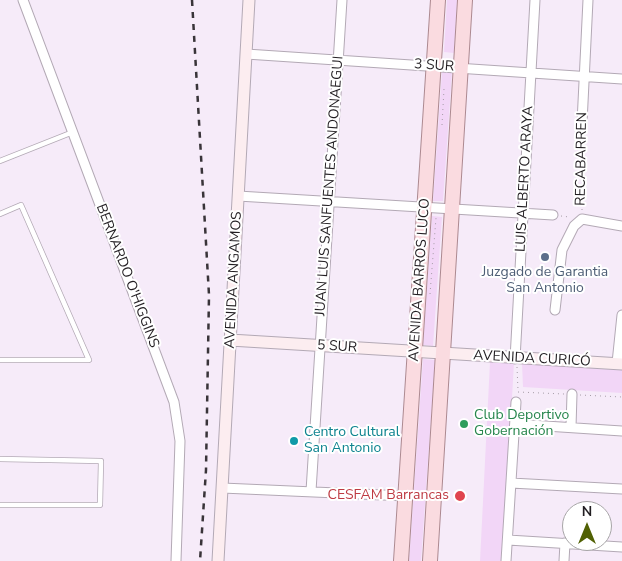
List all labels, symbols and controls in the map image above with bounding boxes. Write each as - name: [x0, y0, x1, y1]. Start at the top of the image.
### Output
- street label: JUAN LUIS SANFUENTES ANDONAEGUI: [313, 55, 347, 317]
- street label: 3 SUR: [413, 56, 455, 76]
- street label: LUIS ALBERTO ARAYA: [513, 106, 537, 252]
- street label: RECABARREN: [573, 112, 591, 206]
- street label: AVENIDA BARROS LUCO: [406, 198, 434, 362]
- street label: BERNARDO O'HIGGINS: [92, 202, 162, 350]
- street label: AVENIDA ANGAMOS: [222, 211, 246, 349]
- marker: Juzgado de Garantia San Antonio: [539, 251, 551, 263]
- place label: Juzgado de Garantia San Antonio: [482, 265, 608, 298]
- street label: 5 SUR: [316, 337, 358, 357]
- street label: AVENIDA CURICÓ: [473, 348, 591, 370]
- place label: Club Deportivo Gobernación: [474, 408, 569, 441]
- marker: Club Deportivo Gobernación: [458, 418, 470, 430]
- place label: Centro Cultural San Antonio: [304, 425, 400, 458]
- marker: Centro Cultural San Antonio: [288, 435, 300, 447]
- place label: CESFAM Barrancas: [328, 488, 449, 504]
- marker: CESFAM Barrancas: [453, 489, 467, 503]
- north arrow: [562, 501, 612, 551]
- text: N: [582, 502, 592, 521]

